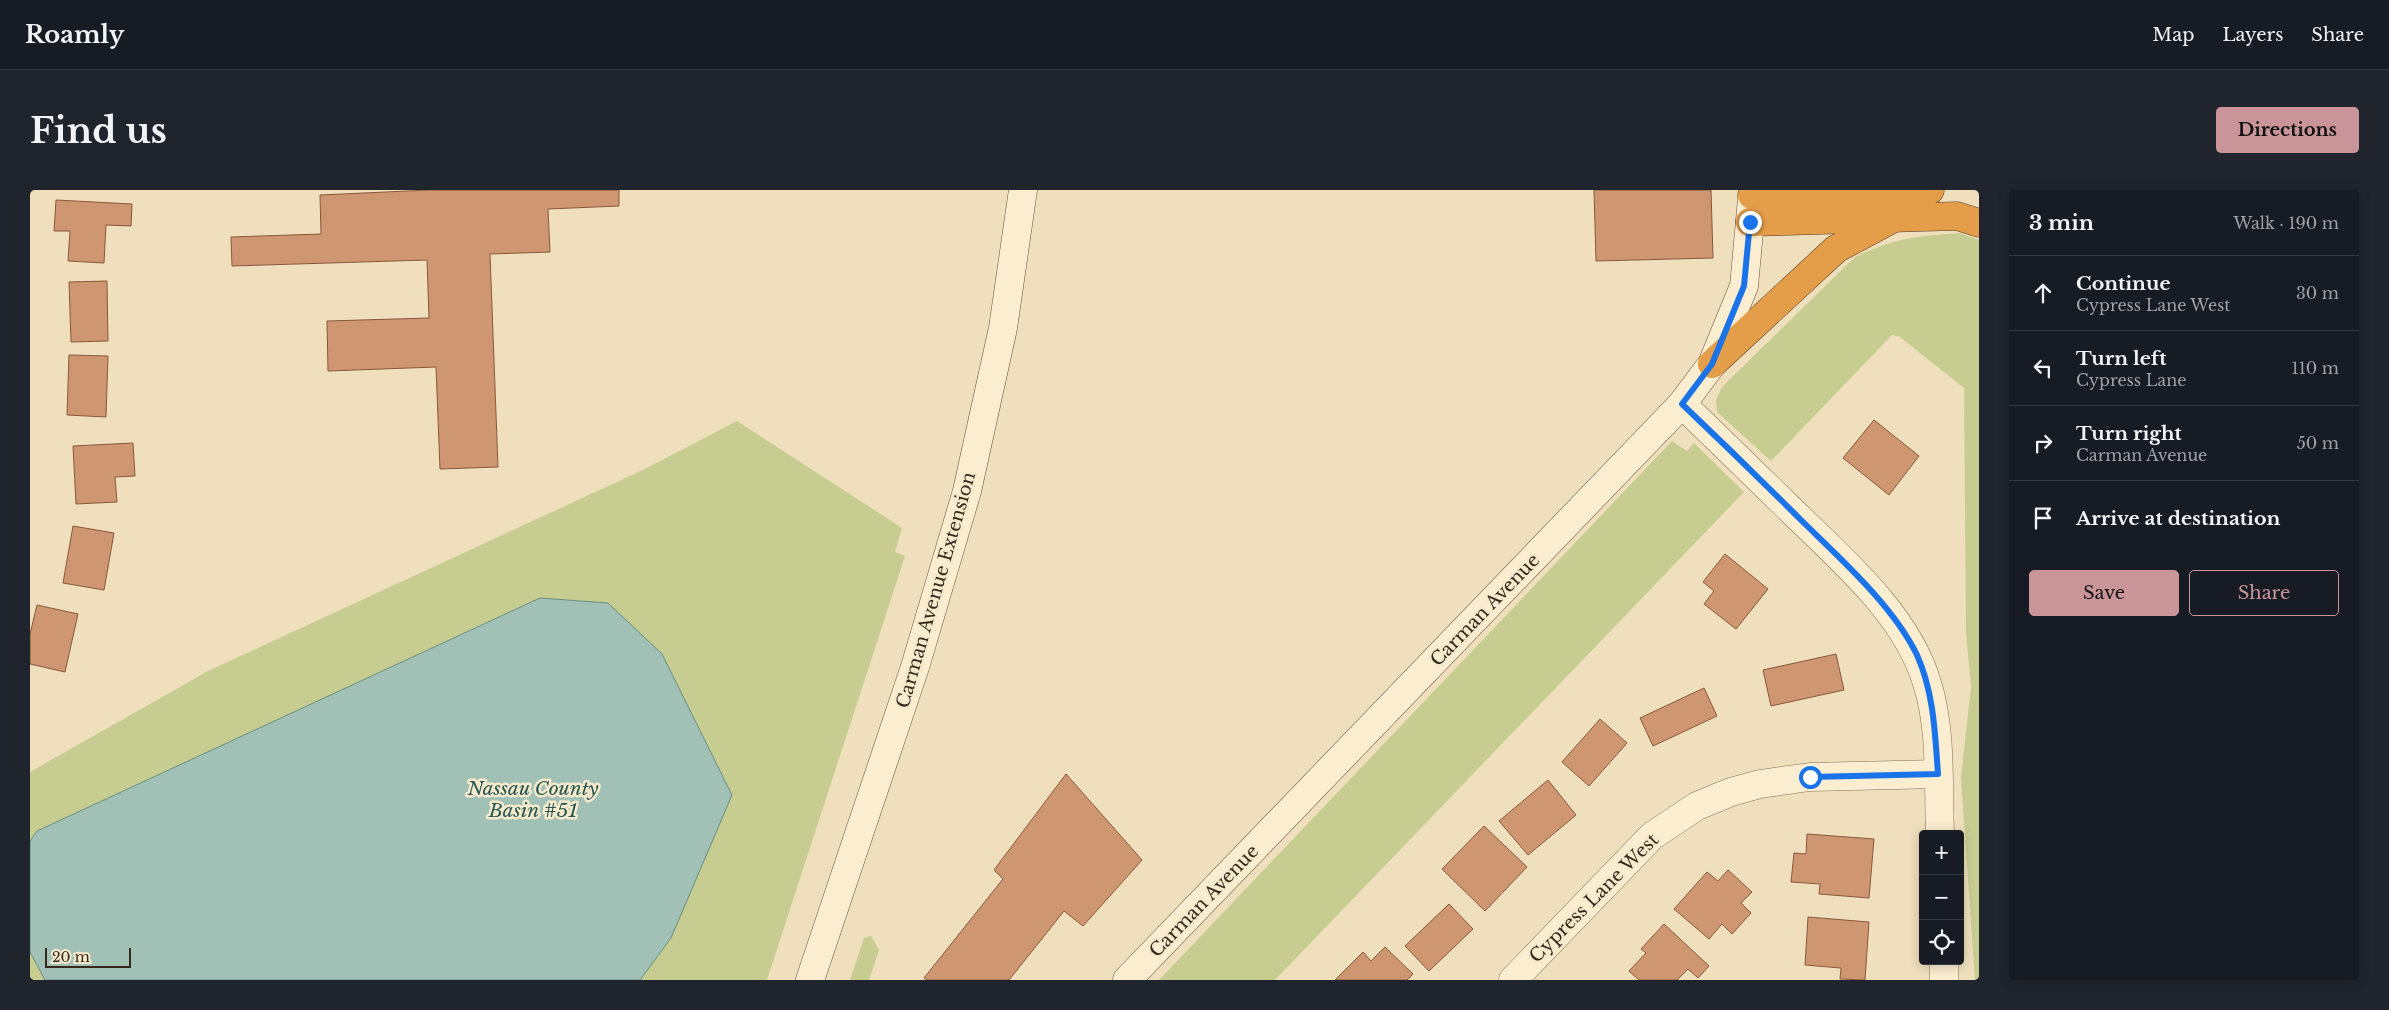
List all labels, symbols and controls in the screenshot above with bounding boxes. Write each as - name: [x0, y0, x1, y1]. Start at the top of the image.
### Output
- text: Roamly: [25, 20, 124, 49]
- text: Map: [2153, 24, 2194, 46]
- text: Layers: [2222, 24, 2283, 46]
- text: Share: [2311, 24, 2364, 46]
- button: Directions: [2216, 107, 2359, 153]
- text: Find us: [30, 109, 167, 152]
- text: 3 min: [2029, 210, 2094, 236]
- route end: [1739, 211, 1762, 234]
- text: Walk · 190 m: [2234, 213, 2339, 233]
- text: Continue: [2076, 272, 2171, 295]
- icon: ahead: [2029, 279, 2057, 307]
- text: 30 m: [2296, 283, 2339, 303]
- text: Cypress Lane West: [2076, 295, 2230, 315]
- text: Turn left: [2076, 347, 2167, 370]
- icon: left: [2029, 354, 2057, 382]
- text: 110 m: [2292, 358, 2339, 378]
- text: Cypress Lane: [2076, 370, 2186, 390]
- text: Turn right: [2076, 422, 2182, 445]
- icon: right: [2029, 429, 2057, 457]
- text: 50 m: [2297, 433, 2339, 453]
- text: Carman Avenue: [2076, 445, 2207, 465]
- street label: Carman Avenue Extension: [892, 469, 980, 711]
- icon: arrive: [2029, 504, 2057, 532]
- text: Arrive at destination: [2076, 507, 2280, 530]
- street label: Carman Avenue: [1426, 549, 1544, 671]
- button: Save: [2029, 570, 2179, 616]
- button: Share: [2189, 570, 2339, 616]
- route start: [1799, 766, 1822, 789]
- water label: Nassau County Basin #51: [467, 777, 599, 822]
- street label: Cypress Lane West: [1525, 829, 1663, 967]
- map controls: [1919, 830, 1964, 965]
- button: +: [1919, 830, 1964, 875]
- street label: Carman Avenue: [1145, 840, 1263, 962]
- button: −: [1919, 875, 1964, 920]
- button: locate: [1919, 920, 1964, 965]
- scale bar: [45, 945, 131, 968]
- text: 20 m: [52, 948, 90, 966]

